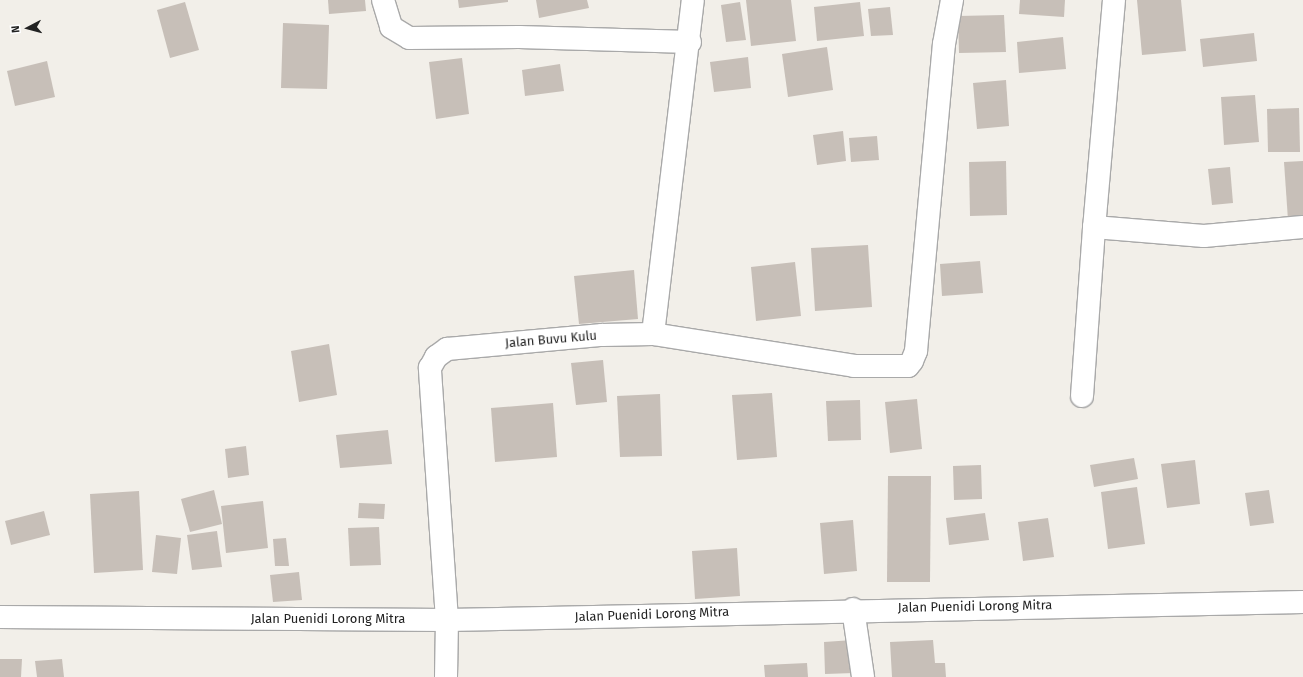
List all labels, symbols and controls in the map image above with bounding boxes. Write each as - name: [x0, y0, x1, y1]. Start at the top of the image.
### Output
- north arrow: [8, 8, 48, 48]
- text: N: [9, 25, 22, 34]
- street label: Jalan Buvu Kulu: [504, 328, 598, 352]
- street label: Jalan Puenidi Lorong Mitra: [898, 598, 1052, 616]
- street label: Jalan Puenidi Lorong Mitra: [574, 605, 730, 625]
- street label: Jalan Puenidi Lorong Mitra: [251, 611, 405, 627]

